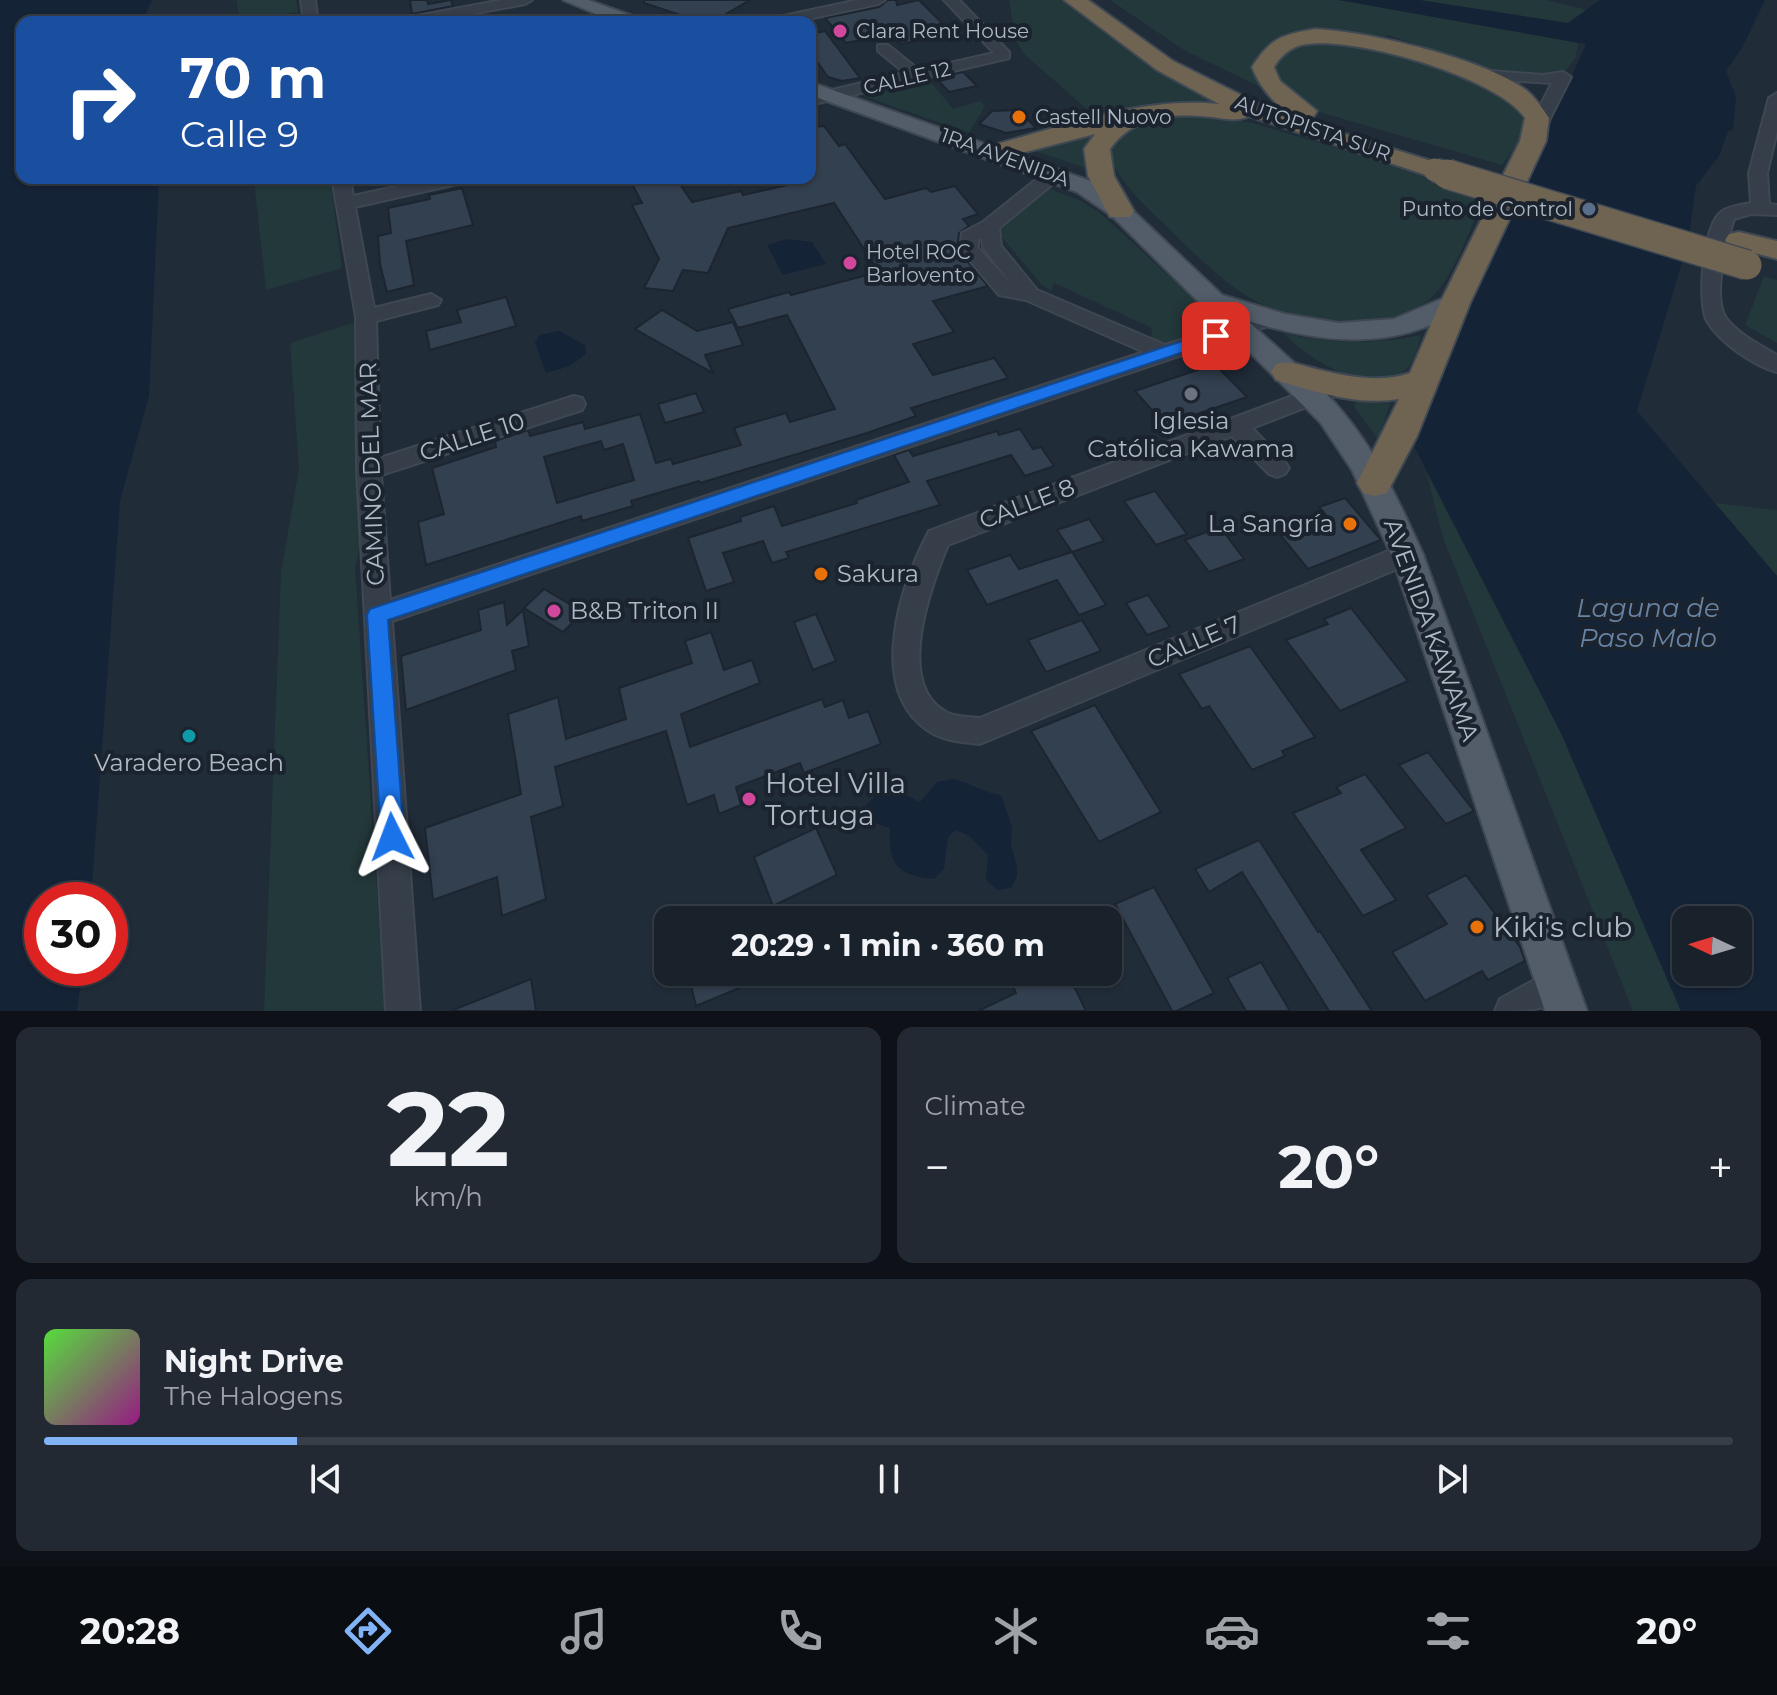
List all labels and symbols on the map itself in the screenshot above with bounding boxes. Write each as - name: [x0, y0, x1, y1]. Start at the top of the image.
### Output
- place label: Clara Rent House: [856, 19, 1029, 43]
- marker: Clara Rent House: [831, 22, 849, 40]
- street label: CALLE 12: [861, 56, 953, 100]
- street label: AUTOPISTA SUR: [1232, 90, 1394, 166]
- place label: Castell Nuovo: [1035, 105, 1171, 129]
- marker: Castell Nuovo: [1010, 108, 1028, 126]
- street label: 1RA AVENIDA: [938, 123, 1073, 192]
- place label: Punto de Control: [1402, 197, 1573, 221]
- marker: Punto de Control: [1580, 200, 1598, 218]
- place label: Hotel ROC Barlovento: [866, 240, 975, 287]
- marker: Hotel ROC Barlovento: [841, 254, 859, 272]
- pin: [1182, 302, 1250, 370]
- street label: CAMINO DEL MAR: [353, 362, 390, 586]
- marker: Iglesia Católica Kawama: [1182, 385, 1200, 403]
- street label: CALLE 10: [416, 406, 528, 467]
- place label: Iglesia Católica Kawama: [1087, 406, 1295, 463]
- street label: CALLE 8: [975, 472, 1079, 535]
- place label: La Sangría: [1208, 509, 1334, 538]
- marker: La Sangría: [1341, 515, 1359, 533]
- street label: AVENIDA KAWAMA: [1378, 515, 1485, 746]
- place label: Sakura: [837, 559, 919, 588]
- marker: Sakura: [812, 565, 830, 583]
- water label: Laguna de Paso Malo: [1576, 592, 1720, 654]
- place label: B&B Triton II: [570, 596, 719, 625]
- marker: B&B Triton II: [545, 602, 563, 620]
- street label: CALLE 7: [1143, 609, 1245, 674]
- marker: Varadero Beach: [180, 727, 198, 745]
- place label: Varadero Beach: [94, 748, 284, 777]
- place label: Hotel Villa Tortuga: [765, 766, 906, 832]
- marker: Hotel Villa Tortuga: [740, 790, 758, 808]
- position arrow: [350, 795, 434, 879]
- speed limit sign: 30: [24, 882, 128, 986]
- north arrow: [1672, 906, 1752, 986]
- place label: Kiki's club: [1493, 910, 1632, 944]
- marker: Kiki's club: [1468, 918, 1486, 936]

